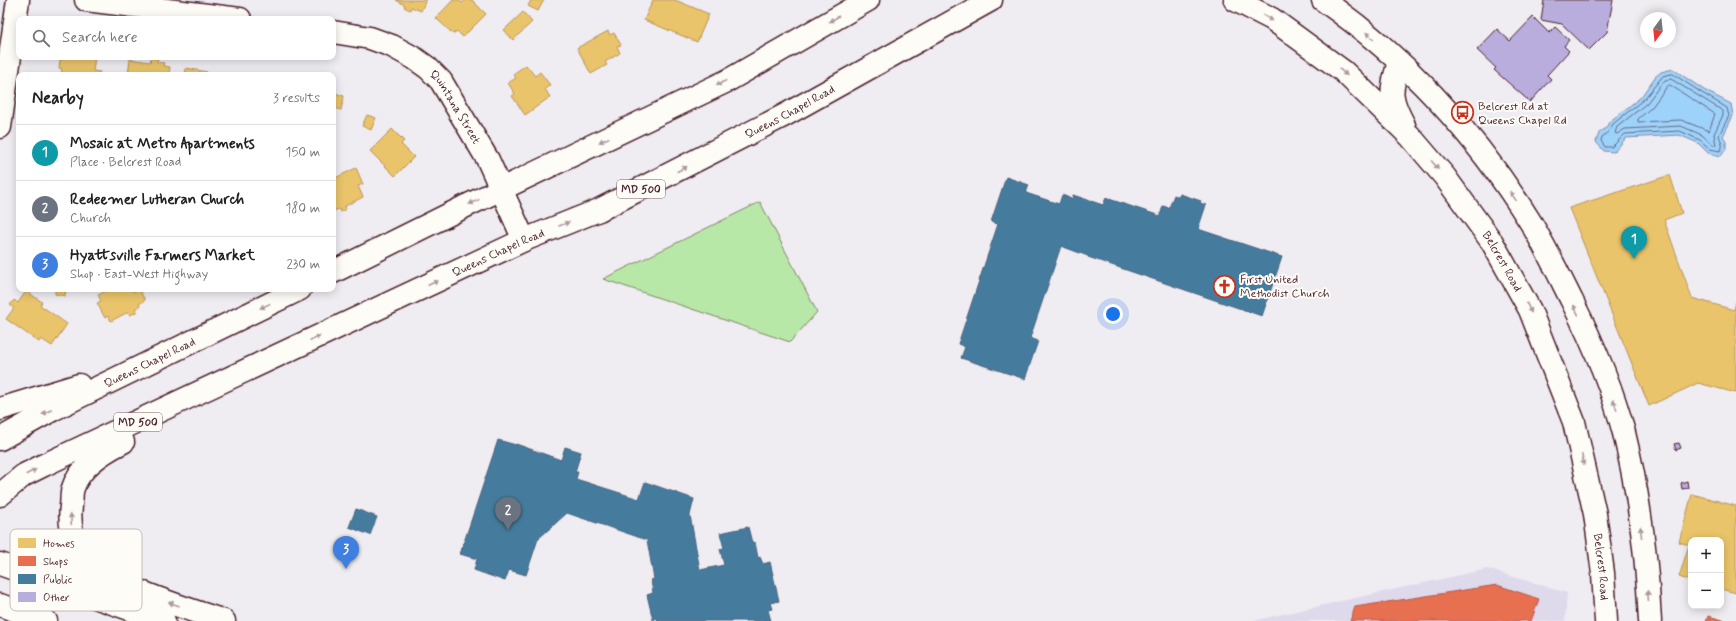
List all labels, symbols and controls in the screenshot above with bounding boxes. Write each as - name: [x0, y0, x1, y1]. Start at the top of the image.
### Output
- north arrow: [1640, 12, 1676, 48]
- one-way arrow: [1262, 14, 1274, 21]
- search box: [16, 16, 336, 60]
- one-way arrow: [828, 16, 840, 23]
- icon: search: [30, 27, 52, 49]
- text: Search here: [62, 28, 138, 48]
- one-way arrow: [1365, 32, 1376, 41]
- street label: Quintana Street: [426, 67, 484, 148]
- one-way arrow: [1338, 68, 1349, 77]
- one-way arrow: [716, 80, 727, 87]
- street label: Queens Chapel Road: [742, 82, 838, 143]
- text: Nearby: [32, 87, 84, 109]
- text: 3 results: [273, 90, 320, 107]
- place label: Belcrest Rd at Queens Chapel Rd: [1478, 99, 1567, 129]
- bus stop icon: Belcrest Rd at Queens Chapel Rd: [1449, 100, 1475, 126]
- text: Mosaic at Metro Apartments: [70, 134, 255, 154]
- one-way arrow: [598, 137, 610, 143]
- text: 1: [42, 144, 48, 161]
- text: 150 m: [286, 144, 320, 161]
- text: Place · Belcrest Road: [70, 154, 181, 171]
- one-way arrow: [1430, 159, 1439, 170]
- one-way arrow: [676, 166, 687, 172]
- road number: MD 500: [617, 180, 665, 198]
- text: Redeemer Lutheran Church: [70, 190, 244, 210]
- one-way arrow: [1509, 191, 1517, 202]
- one-way arrow: [469, 199, 480, 205]
- text: 2: [42, 200, 48, 217]
- text: 180 m: [285, 200, 320, 217]
- text: Church: [70, 210, 111, 227]
- one-way arrow: [558, 220, 570, 226]
- street label: Queens Chapel Road: [450, 226, 547, 282]
- pin: 1: [1621, 226, 1647, 259]
- street label: Belcrest Road: [1478, 228, 1525, 295]
- text: Hyattsville Farmers Market: [70, 246, 255, 266]
- text: 3: [42, 256, 48, 273]
- text: 230 m: [286, 256, 320, 273]
- text: Shop · East-West Highway: [70, 266, 208, 283]
- place label: First United Methodist Church: [1240, 272, 1330, 302]
- church icon: First United Methodist Church: [1211, 273, 1237, 299]
- one-way arrow: [427, 280, 438, 286]
- one-way arrow: [259, 303, 271, 309]
- one-way arrow: [1525, 303, 1532, 314]
- your location: [1103, 304, 1123, 324]
- one-way arrow: [1573, 304, 1579, 316]
- street label: Queens Chapel Road: [102, 334, 198, 392]
- one-way arrow: [309, 335, 321, 341]
- one-way arrow: [1612, 398, 1618, 410]
- one-way arrow: [41, 409, 53, 416]
- road number: MD 500: [114, 413, 162, 431]
- one-way arrow: [1580, 454, 1586, 466]
- one-way arrow: [25, 468, 37, 475]
- pin: 2: [495, 497, 521, 530]
- one-way arrow: [68, 512, 74, 525]
- one-way arrow: [1638, 526, 1645, 538]
- legend: [10, 529, 142, 611]
- street label: Belcrest Road: [1589, 533, 1612, 601]
- pin: 3: [333, 536, 359, 569]
- text: Homes: [43, 537, 75, 551]
- map controls: [1688, 537, 1724, 609]
- button: +: [1688, 537, 1724, 573]
- text: Shops: [43, 555, 68, 569]
- text: Public: [43, 573, 73, 587]
- button: −: [1688, 573, 1724, 609]
- one-way arrow: [1644, 590, 1651, 602]
- text: Other: [43, 591, 70, 605]
- one-way arrow: [168, 600, 180, 606]

